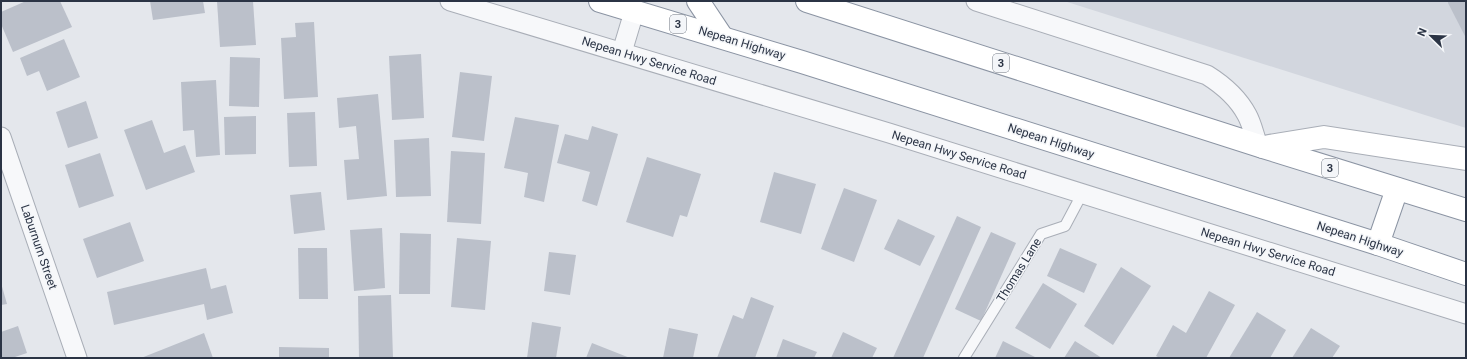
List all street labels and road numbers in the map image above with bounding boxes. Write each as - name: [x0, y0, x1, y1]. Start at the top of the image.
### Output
- road number: 3: [670, 15, 686, 33]
- street label: Nepean Highway: [697, 23, 787, 63]
- street label: Nepean Hwy Service Road: [580, 34, 718, 88]
- road number: 3: [993, 54, 1009, 72]
- street label: Nepean Highway: [1006, 120, 1096, 162]
- street label: Nepean Hwy Service Road: [890, 128, 1028, 182]
- road number: 3: [1322, 159, 1338, 177]
- street label: Laburnum Street: [18, 203, 60, 291]
- street label: Nepean Highway: [1315, 218, 1405, 260]
- street label: Nepean Hwy Service Road: [1199, 225, 1337, 279]
- street label: Thomas Lane: [994, 235, 1044, 305]

